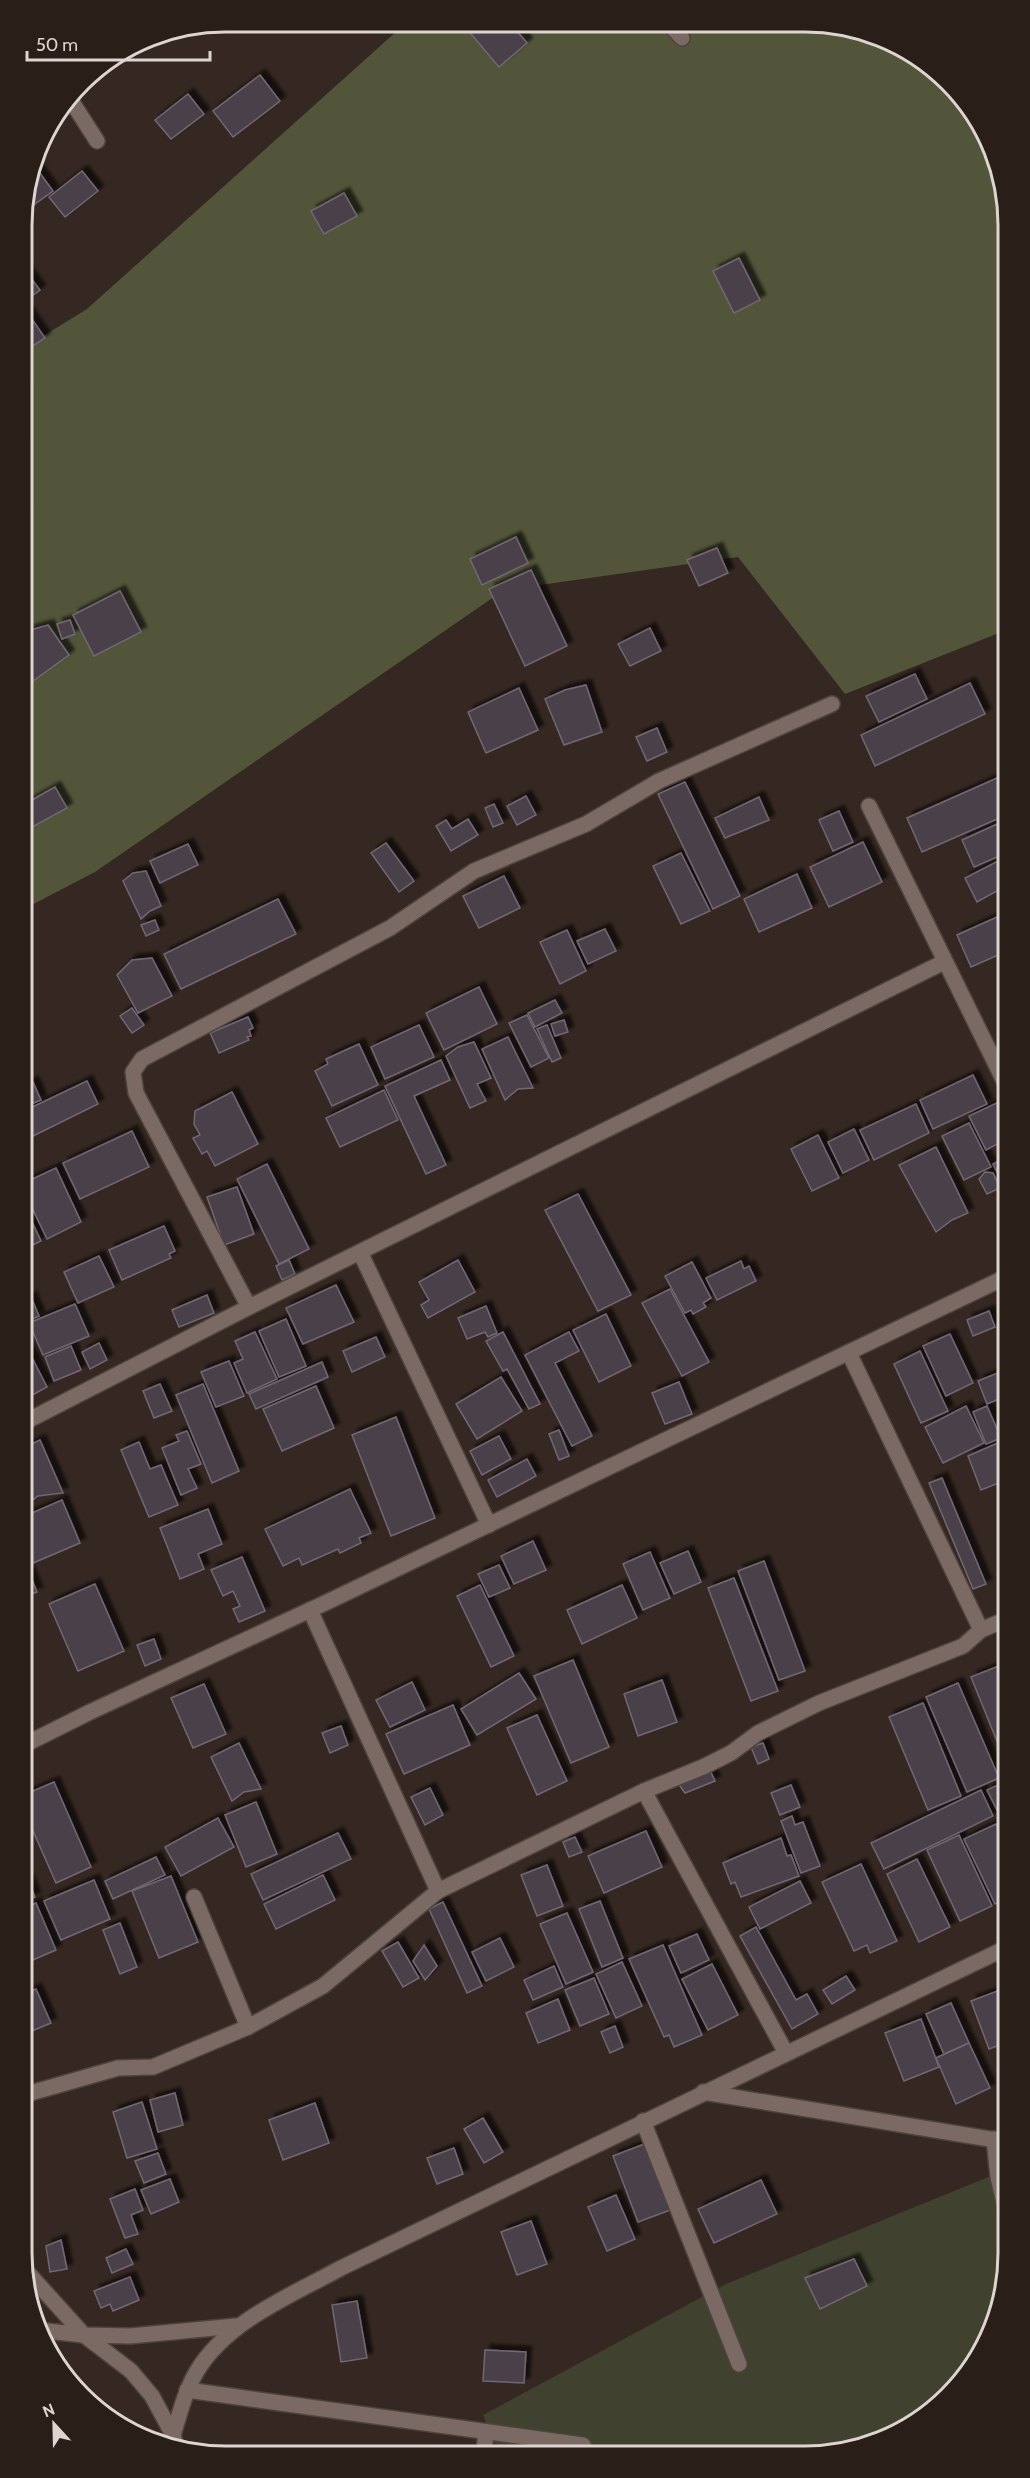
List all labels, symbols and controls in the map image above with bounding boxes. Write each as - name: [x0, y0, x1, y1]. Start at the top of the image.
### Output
- scale bar: [27, 24, 210, 62]
- text: 50 m: [36, 34, 78, 56]
- north arrow: [24, 2394, 84, 2454]
- text: N: [40, 2400, 57, 2421]

